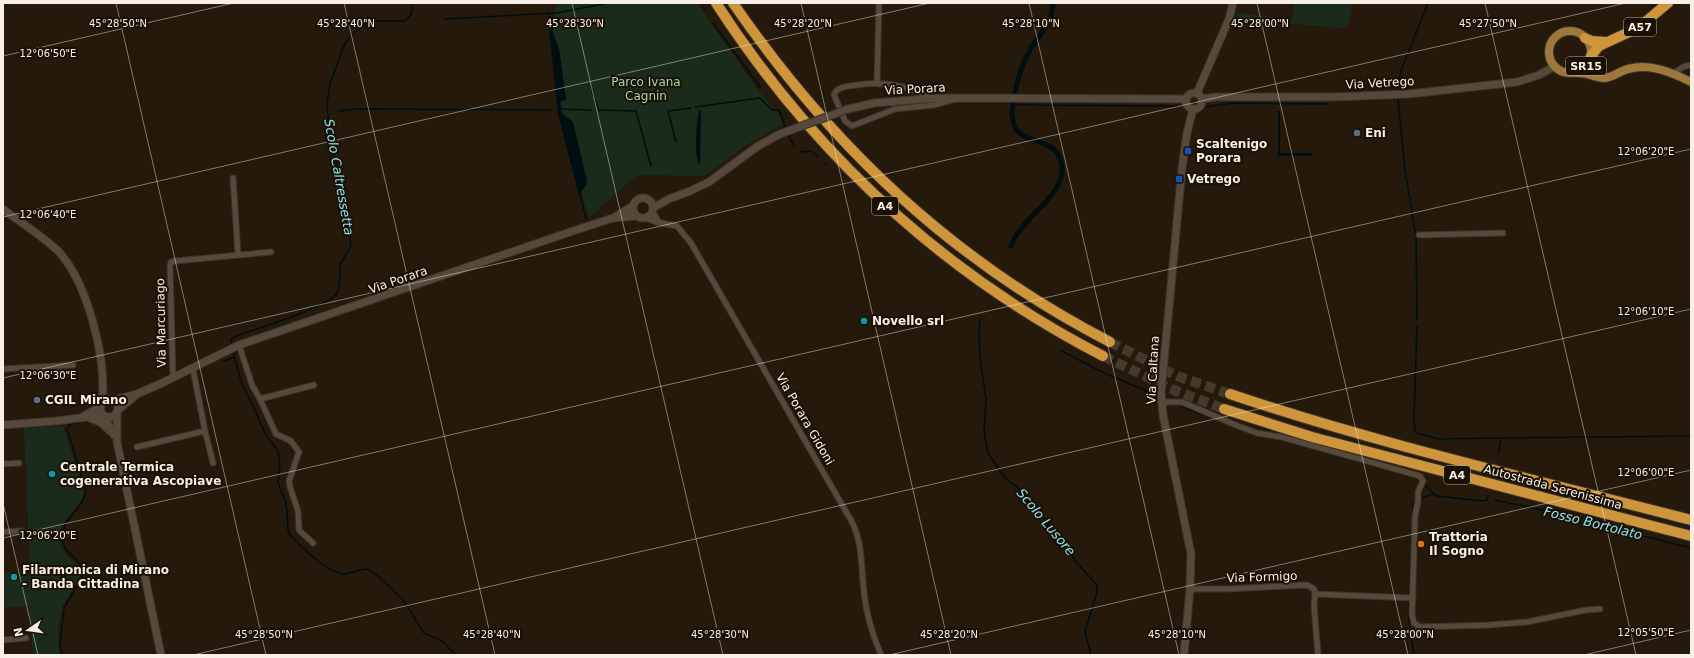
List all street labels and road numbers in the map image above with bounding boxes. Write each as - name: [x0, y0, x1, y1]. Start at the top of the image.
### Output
- road number: A57: [1624, 18, 1656, 36]
- road number: SR15: [1566, 57, 1606, 75]
- street label: Via Vetrego: [1345, 74, 1415, 92]
- street label: Via Porara: [884, 80, 946, 98]
- road number: A4: [872, 197, 898, 215]
- street label: Via Porara: [367, 263, 429, 297]
- street label: Via Marcuriago: [153, 278, 169, 368]
- street label: Via Caltana: [1144, 335, 1162, 405]
- street label: Via Porara Gidoni: [773, 371, 837, 467]
- street label: Autostrada Serenissima: [1482, 462, 1624, 512]
- road number: A4: [1444, 466, 1470, 484]
- street label: Via Formigo: [1226, 569, 1298, 585]

